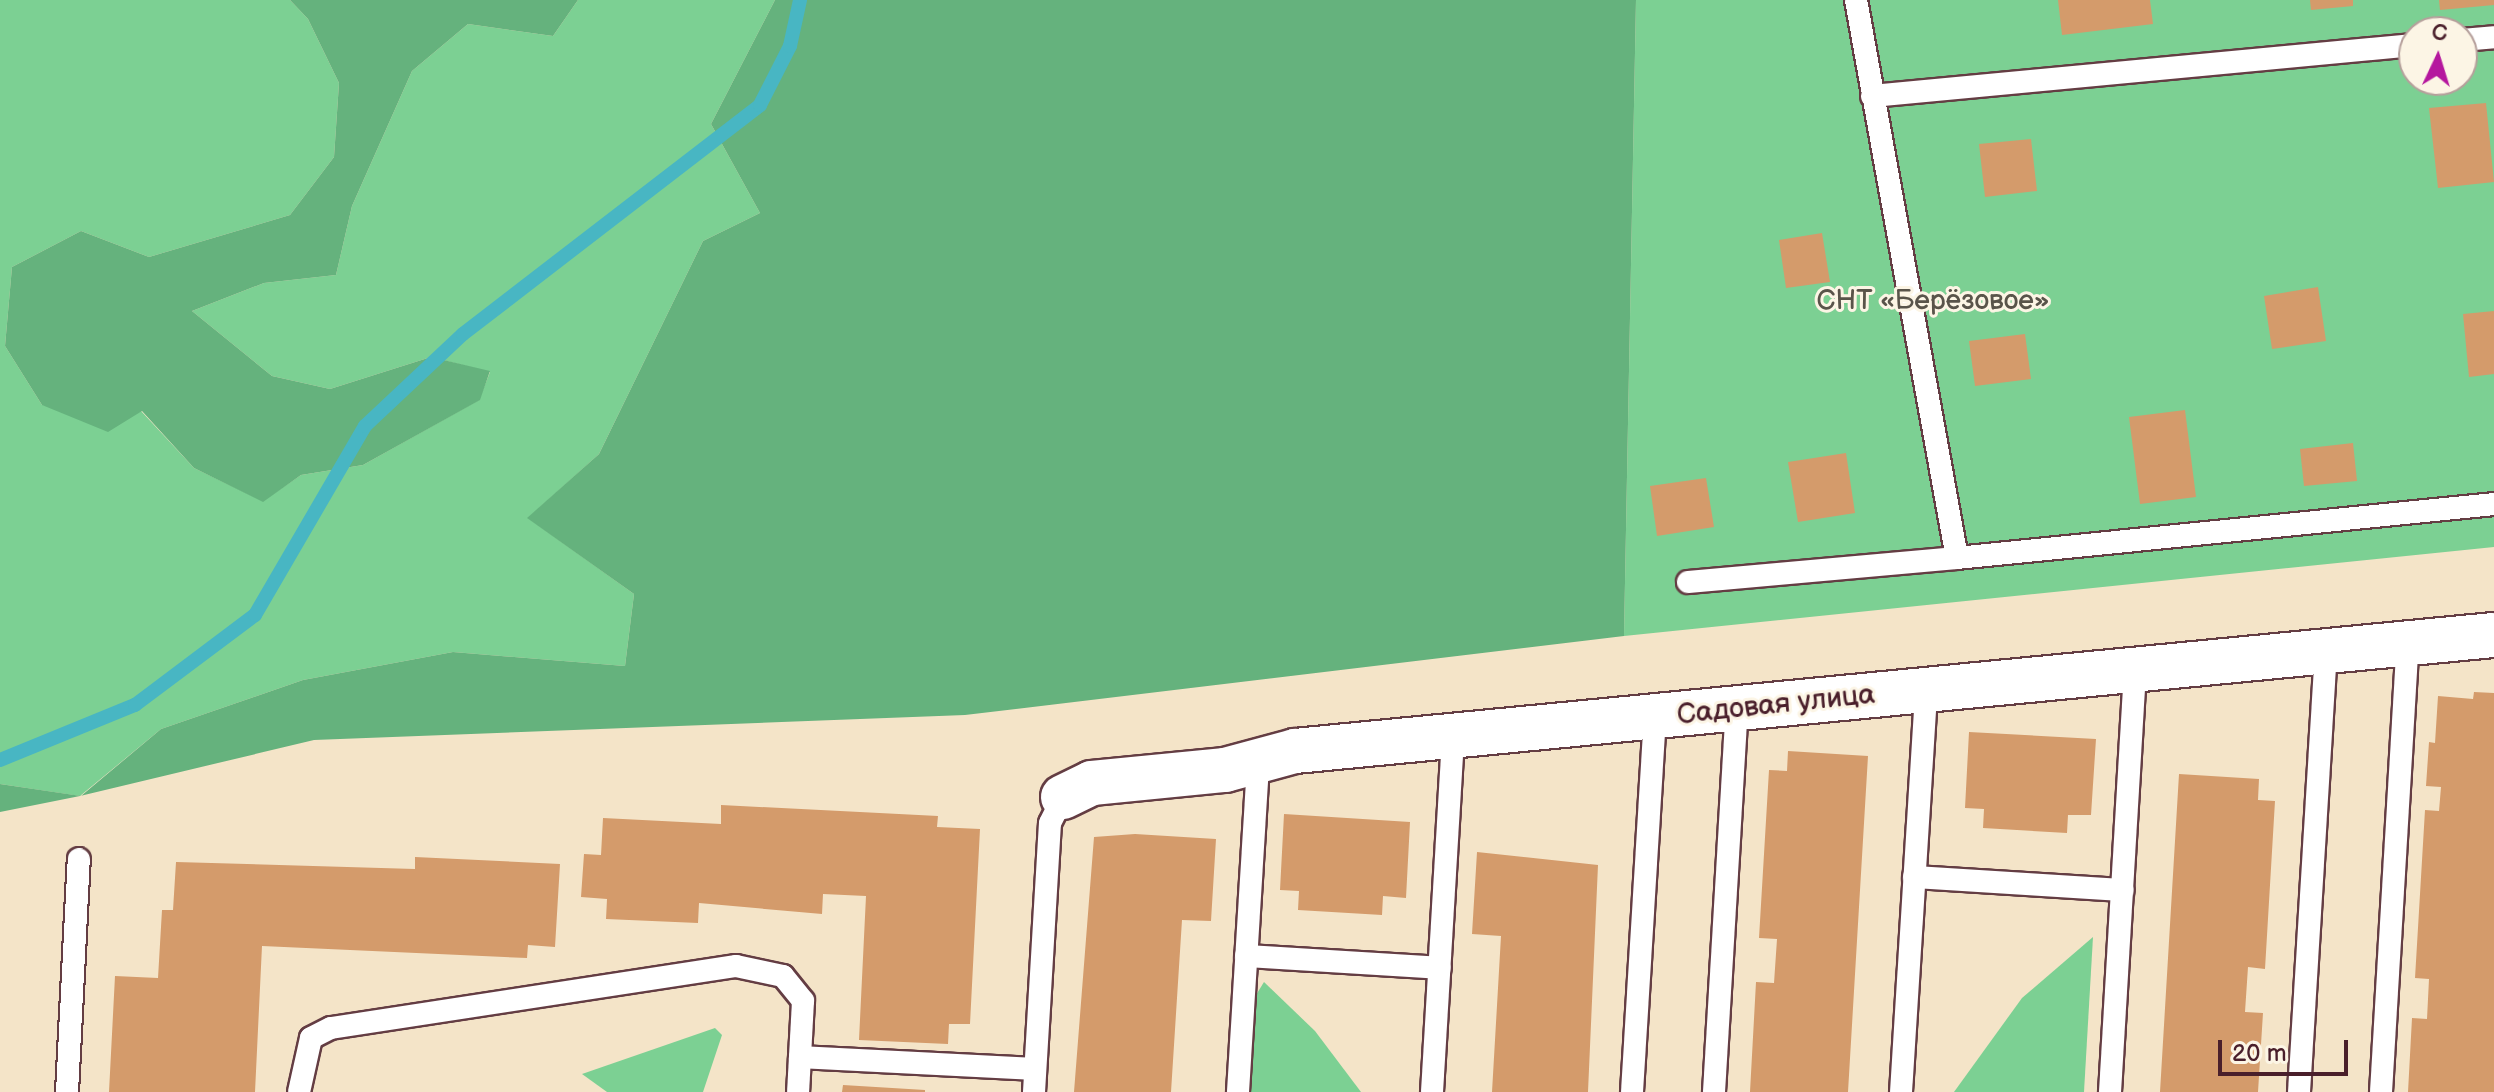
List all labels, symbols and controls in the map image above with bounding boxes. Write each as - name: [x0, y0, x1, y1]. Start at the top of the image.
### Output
- north arrow: [2398, 16, 2478, 96]
- text: С: [2431, 20, 2448, 48]
- park label: СНТ «Берёзовое»: [1816, 284, 2050, 318]
- street label: Садовая улица: [1675, 678, 1877, 732]
- scale bar: [2222, 1024, 2352, 1074]
- text: 20 m: [2232, 1039, 2287, 1068]

